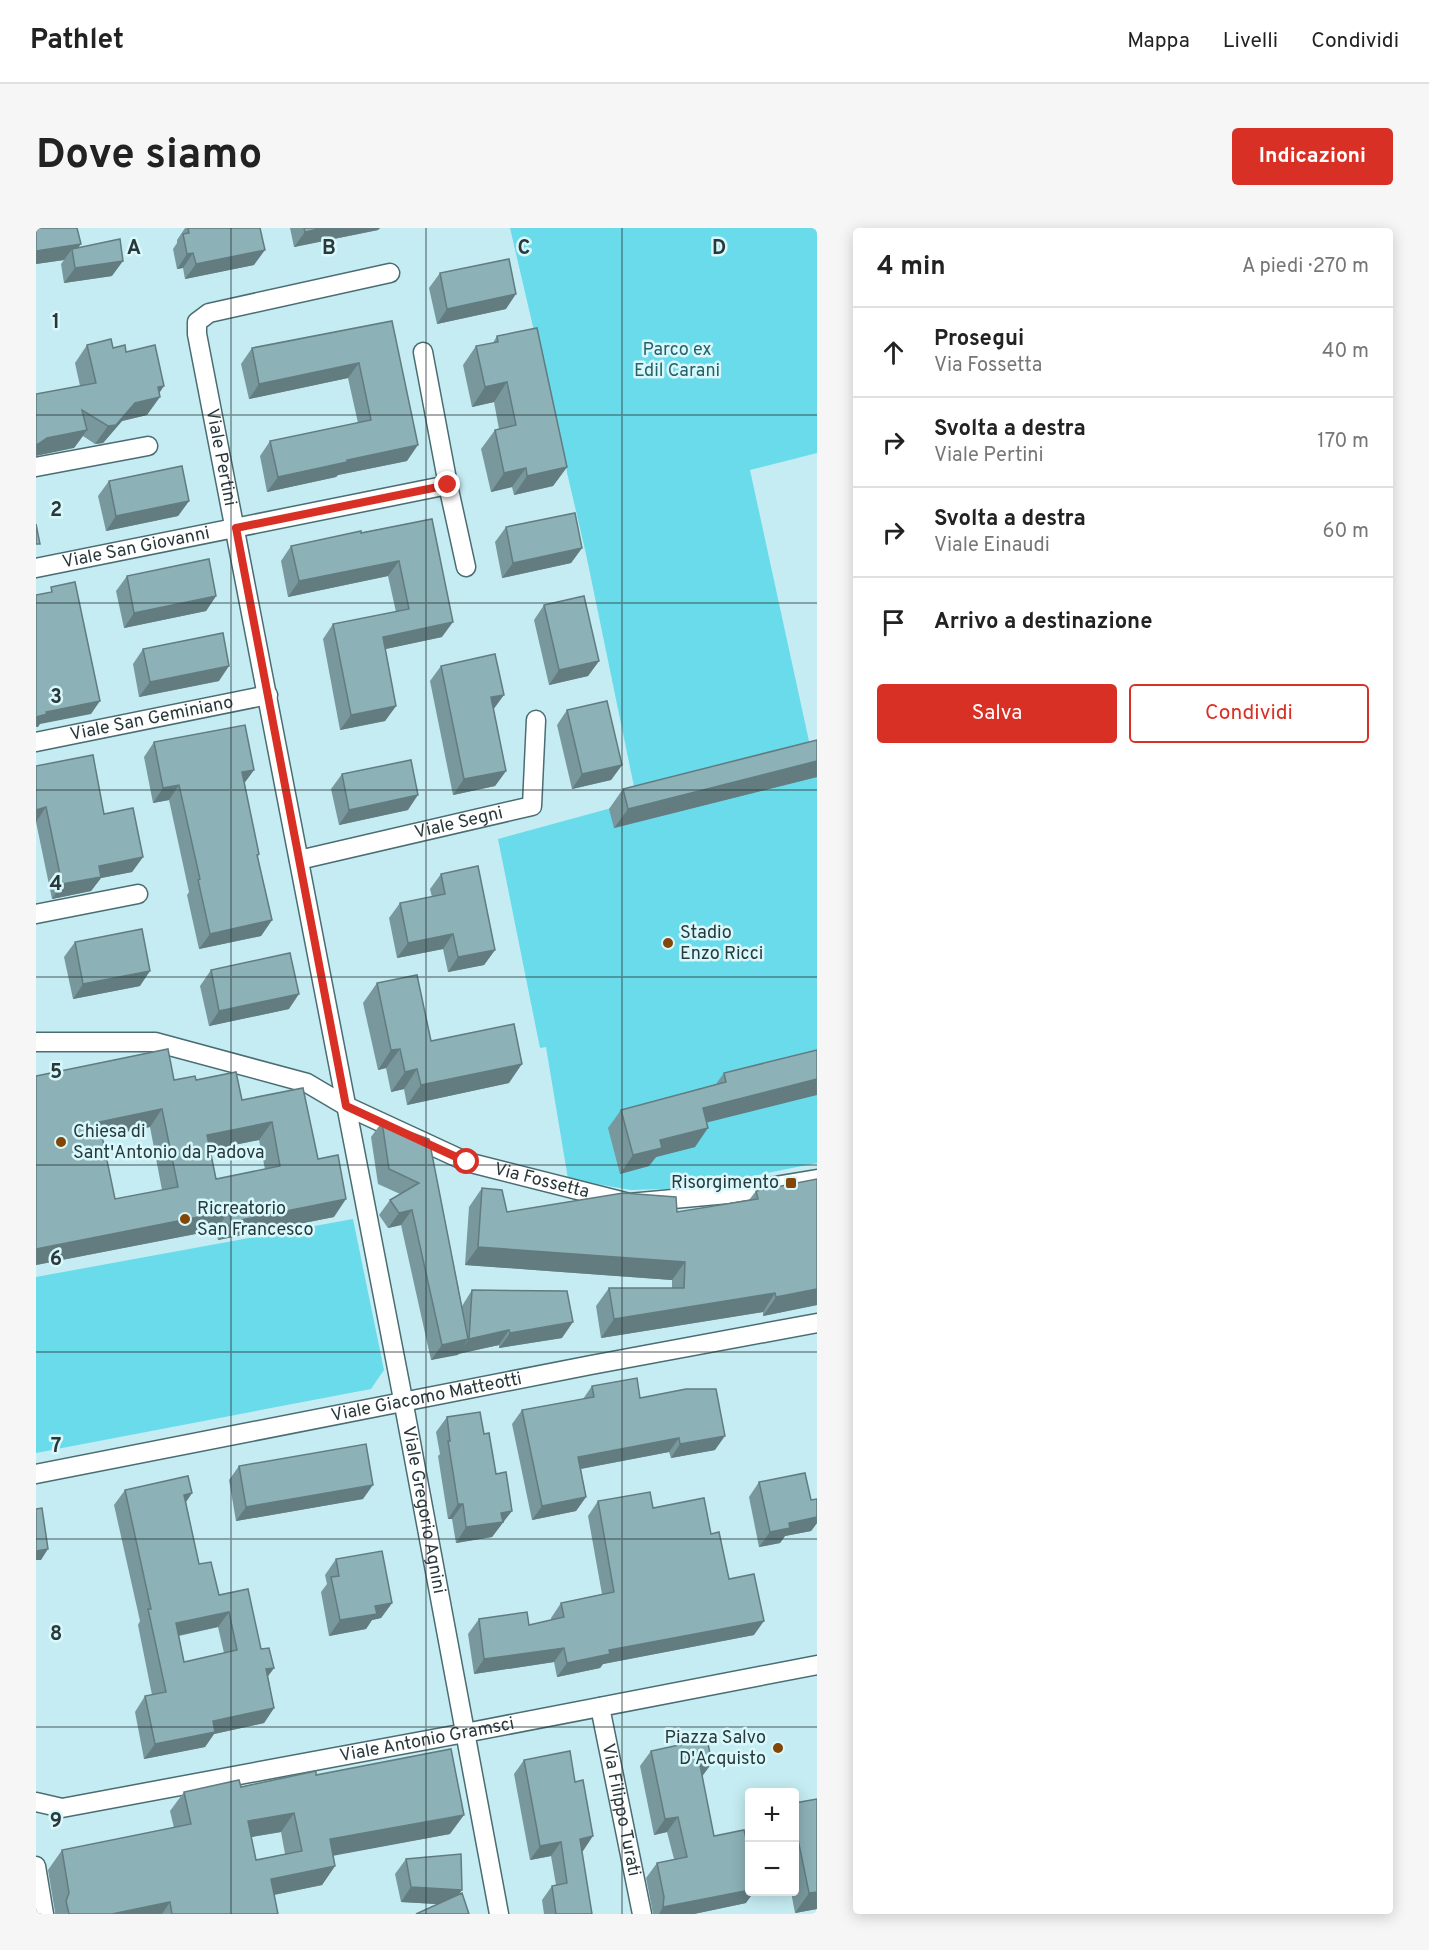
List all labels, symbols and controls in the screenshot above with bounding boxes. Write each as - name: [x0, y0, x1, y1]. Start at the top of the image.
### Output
- text: Pathlet: [30, 23, 124, 59]
- text: Mappa: [1127, 28, 1190, 55]
- text: Livelli: [1223, 28, 1278, 55]
- text: Condividi: [1311, 28, 1399, 55]
- button: Indicazioni: [1232, 128, 1393, 185]
- text: Dove siamo: [36, 130, 262, 183]
- text: A: [127, 236, 141, 262]
- text: B: [322, 236, 336, 262]
- text: C: [518, 236, 530, 262]
- text: D: [712, 236, 726, 262]
- text: 4 min: [877, 251, 946, 284]
- text: A piedi · 270 m: [1242, 254, 1369, 280]
- text: 1: [52, 310, 60, 336]
- text: Prosegui: [934, 326, 1024, 353]
- icon: ahead: [877, 336, 910, 369]
- park label: Parco ex Edil Carani: [634, 339, 720, 383]
- text: 40 m: [1322, 339, 1369, 365]
- text: Via Fossetta: [934, 353, 1042, 379]
- street label: Viale Pertini: [200, 407, 242, 508]
- text: Svolta a destra: [934, 416, 1086, 443]
- icon: right: [877, 426, 910, 459]
- text: 170 m: [1317, 429, 1369, 455]
- text: Viale Pertini: [934, 443, 1044, 469]
- route end: [434, 471, 460, 497]
- text: 2: [50, 498, 62, 524]
- text: Svolta a destra: [934, 506, 1086, 533]
- icon: right: [877, 516, 910, 549]
- text: 60 m: [1323, 519, 1369, 545]
- street label: Viale San Giovanni: [60, 522, 212, 574]
- text: Viale Einaudi: [934, 533, 1050, 559]
- icon: arrive: [877, 606, 910, 639]
- text: Arrivo a destinazione: [934, 609, 1152, 636]
- button: Salva: [877, 684, 1117, 743]
- button: Condividi: [1129, 684, 1369, 743]
- text: 3: [50, 685, 62, 711]
- street label: Viale San Geminiano: [68, 691, 235, 746]
- street label: Viale Segni: [412, 802, 505, 844]
- text: 4: [50, 872, 62, 898]
- place label: Stadio Enzo Ricci: [680, 922, 763, 966]
- marker: Stadio Enzo Ricci: [661, 936, 675, 950]
- text: 5: [50, 1060, 62, 1086]
- place label: Chiesa di Sant'Antonio da Padova: [73, 1121, 265, 1165]
- marker: Chiesa di Sant'Antonio da Padova: [54, 1135, 68, 1149]
- route start: [453, 1148, 479, 1174]
- street label: Via Fossetta: [492, 1158, 592, 1204]
- place label: Risorgimento: [671, 1172, 779, 1195]
- marker: Risorgimento: [784, 1176, 798, 1190]
- place label: Ricreatorio San Francesco: [197, 1198, 313, 1242]
- marker: Ricreatorio San Francesco: [178, 1212, 192, 1226]
- text: 6: [50, 1247, 62, 1273]
- street label: Viale Giacomo Matteotti: [329, 1367, 524, 1427]
- street label: Viale Gregorio Agnini: [397, 1424, 451, 1596]
- text: 7: [51, 1434, 61, 1460]
- text: 8: [50, 1622, 62, 1648]
- street label: Viale Antonio Gramsci: [338, 1712, 516, 1768]
- place label: Piazza Salvo D'Acquisto: [665, 1727, 766, 1771]
- street label: Via Filippo Turati: [596, 1741, 646, 1878]
- marker: Piazza Salvo D'Acquisto: [771, 1741, 785, 1755]
- map controls: [745, 1788, 799, 1896]
- button: +: [745, 1788, 799, 1842]
- text: 9: [50, 1809, 62, 1835]
- button: −: [745, 1842, 799, 1896]

